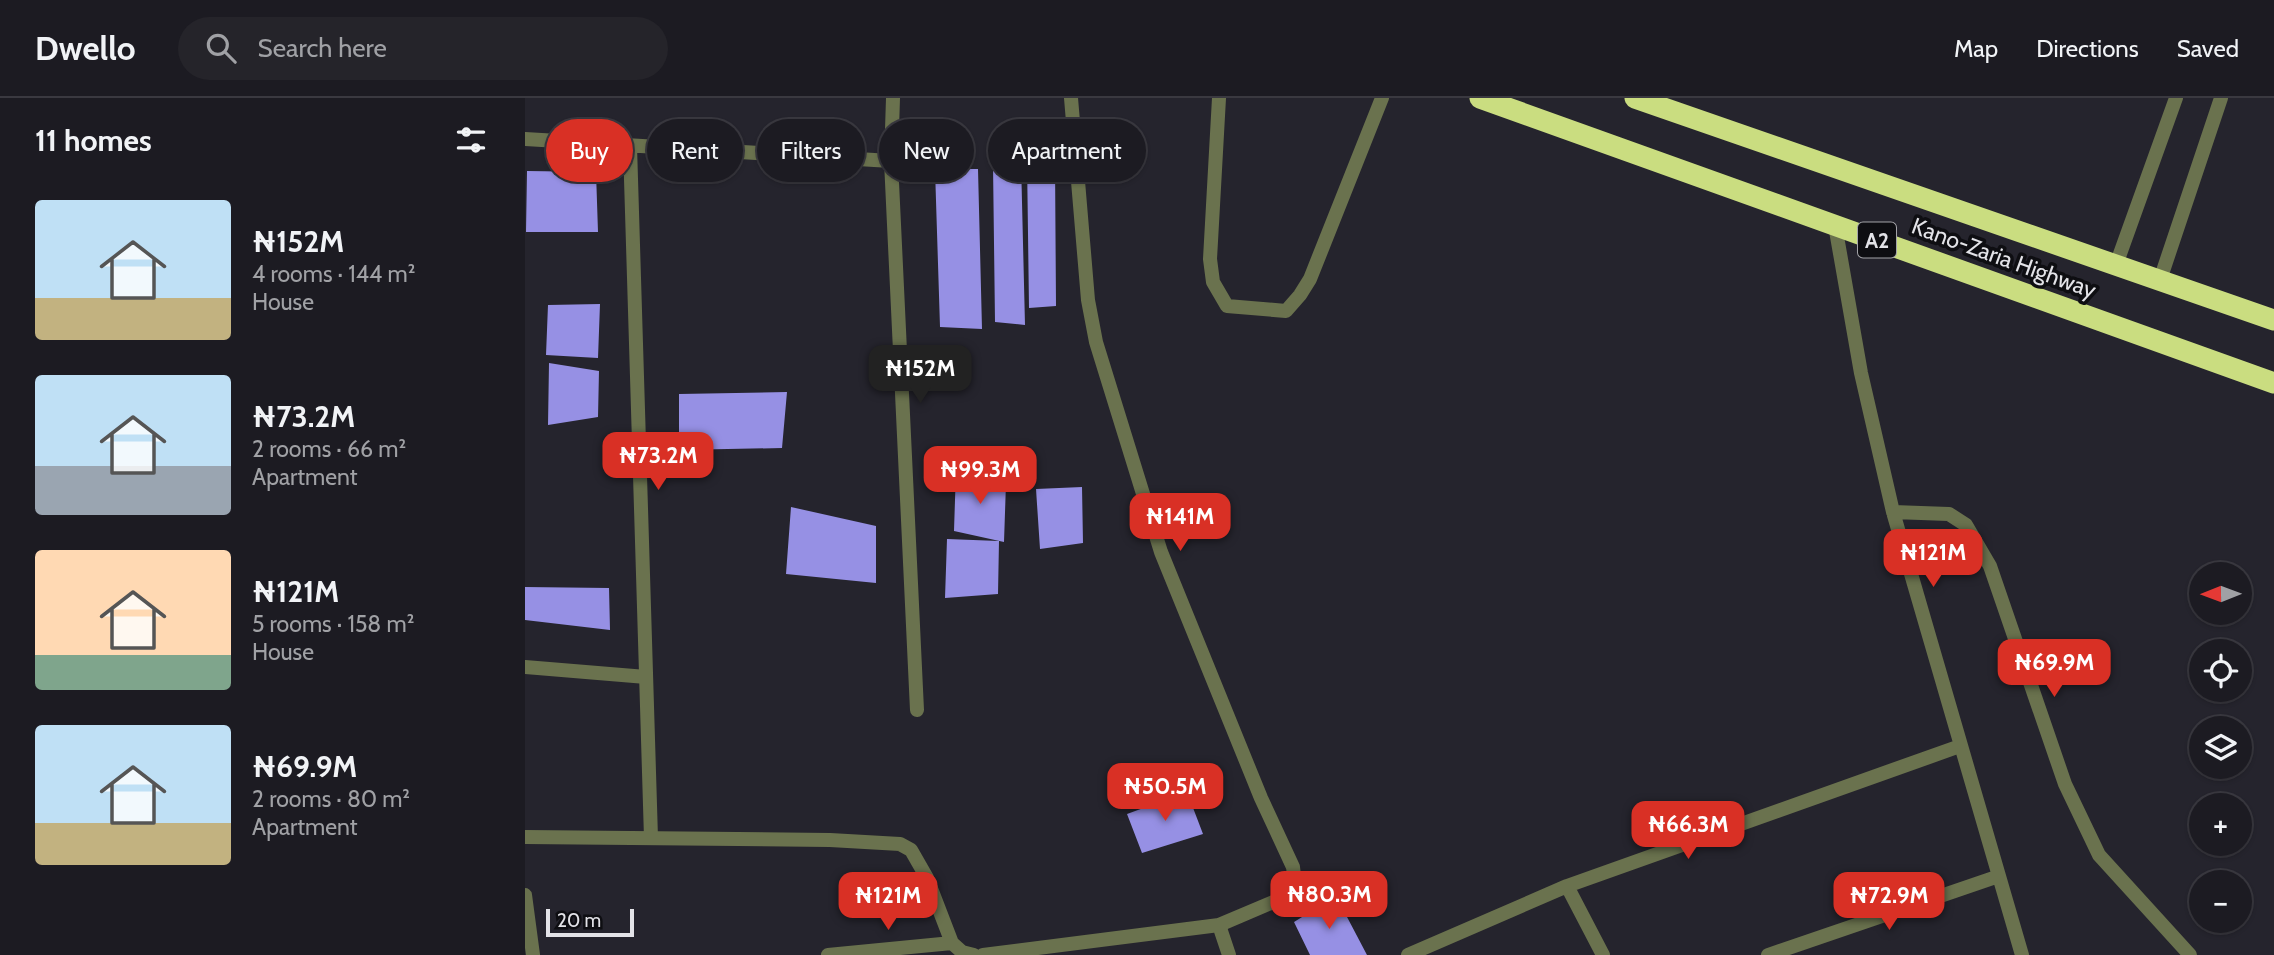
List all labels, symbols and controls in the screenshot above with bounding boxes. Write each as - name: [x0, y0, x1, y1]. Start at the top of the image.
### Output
- search box: [178, 17, 668, 80]
- text: Dwello: [35, 28, 136, 68]
- icon: search: [202, 29, 240, 67]
- text: Search here: [258, 32, 387, 64]
- text: Map: [1954, 34, 1998, 63]
- text: Directions: [2036, 34, 2139, 63]
- text: Saved: [2177, 34, 2239, 63]
- chip: Buy: [546, 119, 633, 182]
- chip: Rent: [647, 119, 743, 182]
- chip: Filters: [757, 119, 865, 182]
- chip: New: [879, 119, 974, 182]
- chip: Apartment: [988, 119, 1146, 182]
- icon: filters: [452, 121, 490, 159]
- text: 11 homes: [35, 122, 152, 159]
- street label: Kano-Zaria Highway: [1908, 212, 2100, 304]
- road number: A2: [1858, 222, 1896, 258]
- text: ₦152M: [252, 223, 344, 260]
- icon: home: [91, 228, 175, 312]
- text: 4 rooms · 144 m²: [252, 260, 415, 288]
- text: House: [252, 288, 314, 316]
- pin: ₦152M: [871, 345, 969, 405]
- text: ₦152M: [885, 354, 955, 382]
- text: ₦73.2M: [252, 398, 355, 435]
- icon: home: [91, 403, 175, 487]
- pin: ₦73.2M: [601, 432, 715, 492]
- text: 2 rooms · 66 m²: [252, 435, 406, 463]
- text: ₦73.2M: [618, 441, 698, 469]
- pin: ₦99.3M: [923, 446, 1037, 506]
- text: ₦99.3M: [940, 455, 1020, 483]
- text: Apartment: [252, 463, 357, 491]
- pin: ₦141M: [1131, 494, 1229, 553]
- text: ₦141M: [1146, 502, 1214, 530]
- pin: ₦121M: [1884, 530, 1982, 589]
- text: ₦121M: [1900, 538, 1966, 566]
- north arrow: [2189, 562, 2252, 625]
- map controls: [2189, 562, 2252, 933]
- text: ₦121M: [252, 573, 339, 610]
- icon: home: [91, 578, 175, 662]
- text: 5 rooms · 158 m²: [252, 610, 414, 638]
- text: House: [252, 638, 314, 666]
- button: locate: [2189, 639, 2252, 702]
- pin: ₦69.9M: [1997, 640, 2111, 699]
- text: ₦69.9M: [2014, 648, 2094, 676]
- button: layers: [2189, 716, 2252, 779]
- text: ₦69.9M: [252, 748, 357, 785]
- icon: home: [91, 753, 175, 837]
- pin: ₦50.5M: [1108, 764, 1222, 823]
- text: ₦50.5M: [1123, 772, 1207, 800]
- text: 2 rooms · 80 m²: [252, 785, 410, 813]
- button: +: [2189, 793, 2252, 856]
- pin: ₦66.3M: [1631, 802, 1745, 861]
- text: ₦66.3M: [1647, 810, 1729, 838]
- text: Apartment: [252, 813, 357, 841]
- button: −: [2189, 870, 2252, 933]
- pin: ₦121M: [839, 872, 937, 932]
- pin: ₦80.3M: [1272, 872, 1386, 931]
- pin: ₦72.9M: [1832, 872, 1946, 932]
- text: ₦80.3M: [1286, 880, 1372, 908]
- text: ₦121M: [855, 881, 921, 909]
- text: ₦72.9M: [1849, 881, 1929, 909]
- scale bar: [546, 906, 633, 938]
- text: 20 m: [557, 909, 601, 932]

